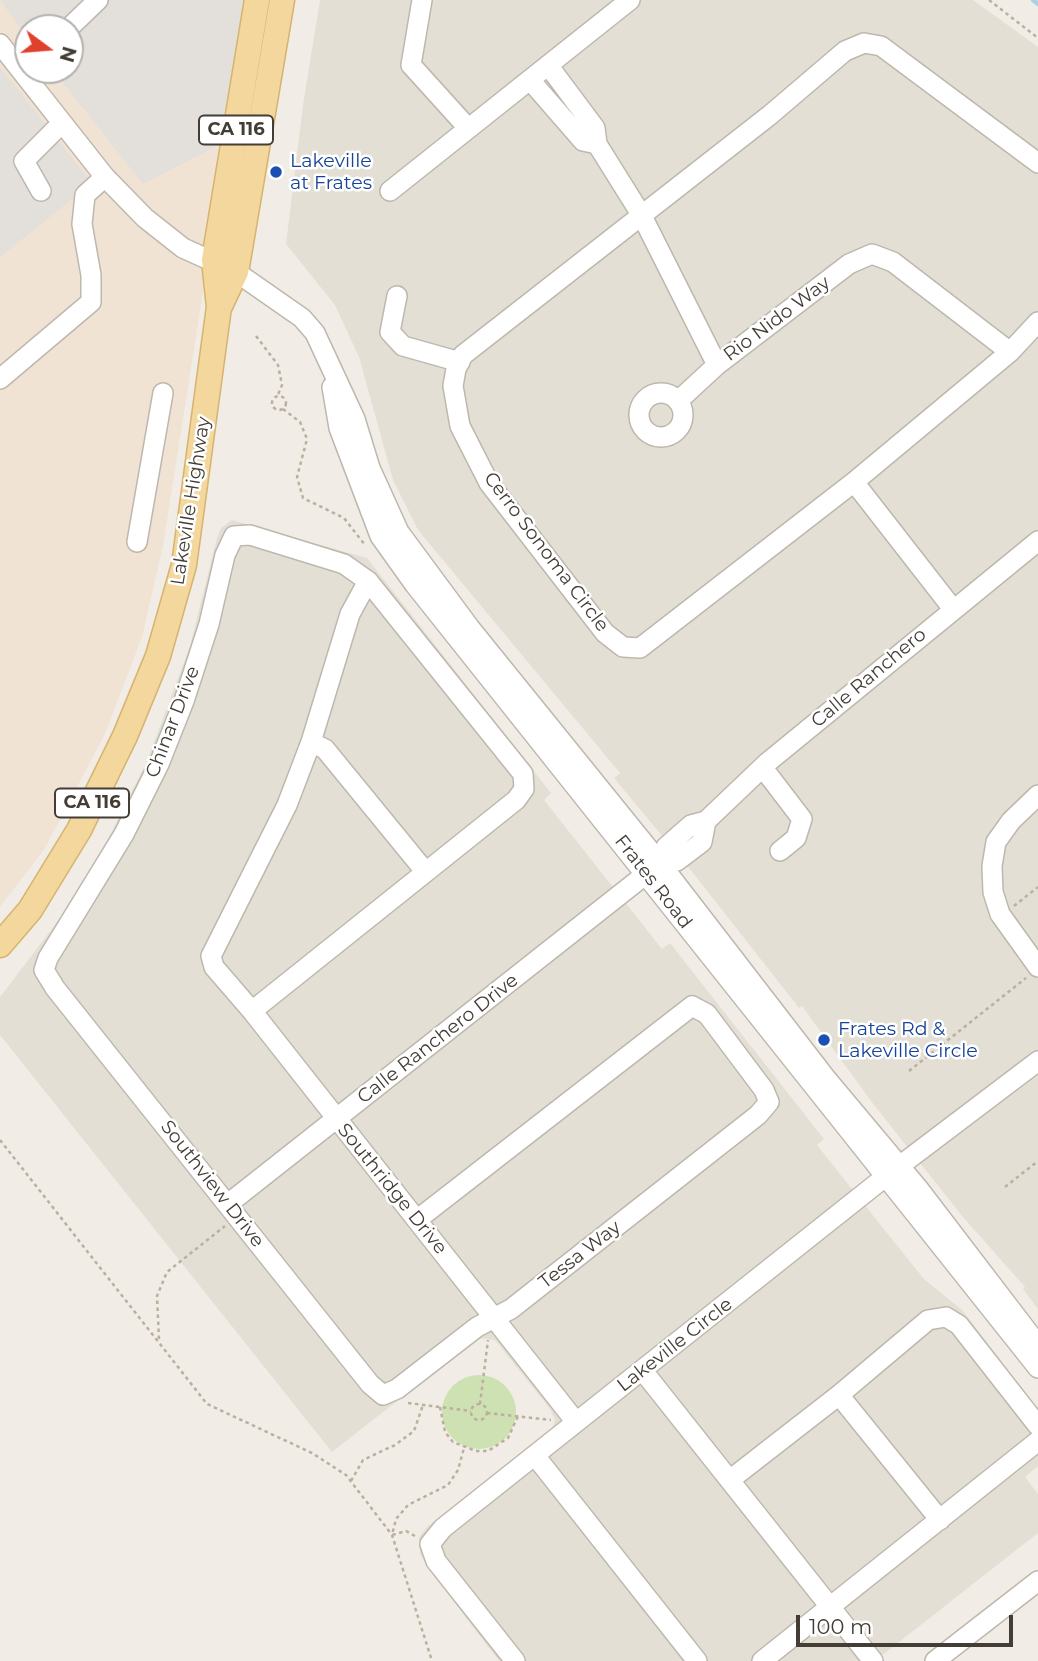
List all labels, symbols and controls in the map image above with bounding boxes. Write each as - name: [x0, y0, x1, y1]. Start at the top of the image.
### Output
- north arrow: [14, 14, 84, 84]
- text: N: [55, 44, 81, 65]
- road number: CA 116: [199, 116, 273, 145]
- place label: Lakeville at Frates: [290, 150, 372, 194]
- marker: Lakeville at Frates: [268, 164, 284, 180]
- street label: Rio Nido Way: [719, 272, 835, 366]
- street label: Lakeville Highway: [166, 415, 216, 587]
- street label: Cerro Sonoma Circle: [479, 468, 613, 636]
- street label: Calle Ranchero: [807, 623, 931, 733]
- street label: Chinar Drive: [141, 663, 205, 781]
- road number: CA 116: [55, 788, 129, 818]
- street label: Frates Road: [609, 831, 697, 933]
- street label: Calle Ranchero Drive: [353, 969, 523, 1109]
- place label: Frates Rd & Lakeville Circle: [838, 1018, 978, 1062]
- marker: Frates Rd & Lakeville Circle: [816, 1032, 832, 1048]
- street label: Southview Drive: [155, 1116, 269, 1252]
- street label: Southridge Drive: [332, 1119, 452, 1259]
- street label: Tessa Way: [535, 1216, 625, 1294]
- street label: Lakeville Circle: [613, 1293, 737, 1397]
- scale bar: [800, 1602, 1017, 1646]
- text: 100 m: [809, 1614, 872, 1639]

